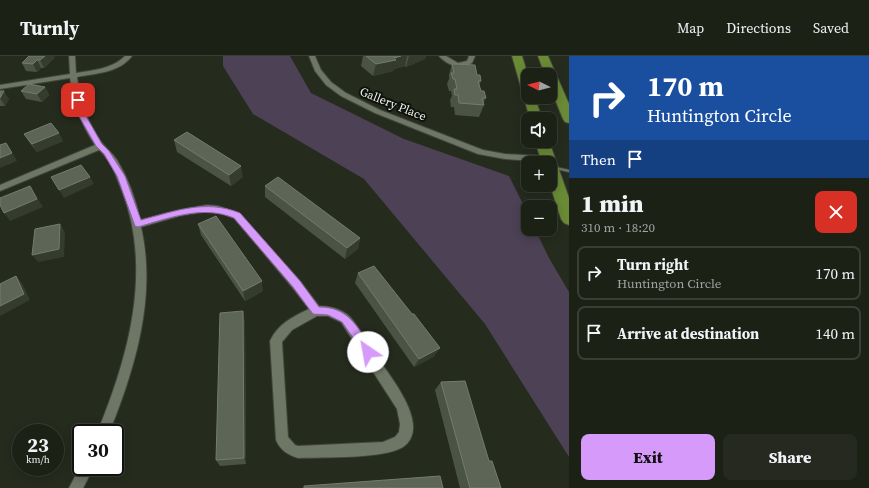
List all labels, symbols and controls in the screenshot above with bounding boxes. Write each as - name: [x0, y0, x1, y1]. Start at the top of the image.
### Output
- text: Turnly: [20, 15, 79, 41]
- text: Map: [677, 18, 704, 38]
- text: Directions: [726, 18, 791, 38]
- text: Saved: [813, 18, 849, 38]
- text: 170 m: [647, 67, 724, 105]
- north arrow: [521, 68, 557, 104]
- map controls: [521, 68, 557, 236]
- icon: right: [581, 72, 633, 124]
- pin: [61, 83, 95, 117]
- street label: Gallery Place: [357, 83, 429, 125]
- icon: arrive: [67, 89, 89, 111]
- text: Huntington Circle: [647, 103, 792, 128]
- button: sound: [521, 112, 557, 148]
- icon: arrive: [624, 148, 646, 170]
- text: Then: [581, 149, 616, 170]
- button: +: [521, 156, 557, 192]
- text: 1 min: [581, 187, 644, 220]
- button: close: [815, 191, 857, 233]
- button: −: [521, 200, 557, 236]
- text: 310 m · 18:20: [581, 219, 655, 236]
- text: Turn right: [617, 254, 689, 275]
- icon: right: [583, 262, 605, 284]
- text: 170 m: [815, 263, 855, 284]
- text: Huntington Circle: [617, 275, 722, 292]
- icon: arrive: [583, 322, 605, 344]
- text: Arrive at destination: [617, 323, 759, 344]
- text: 140 m: [815, 323, 855, 344]
- position arrow: [347, 331, 389, 373]
- speed limit sign: 30: [72, 424, 124, 476]
- text: 23: [27, 431, 49, 459]
- button: Exit: [581, 434, 715, 480]
- button: Share: [723, 434, 857, 480]
- text: km/h: [26, 453, 50, 466]

